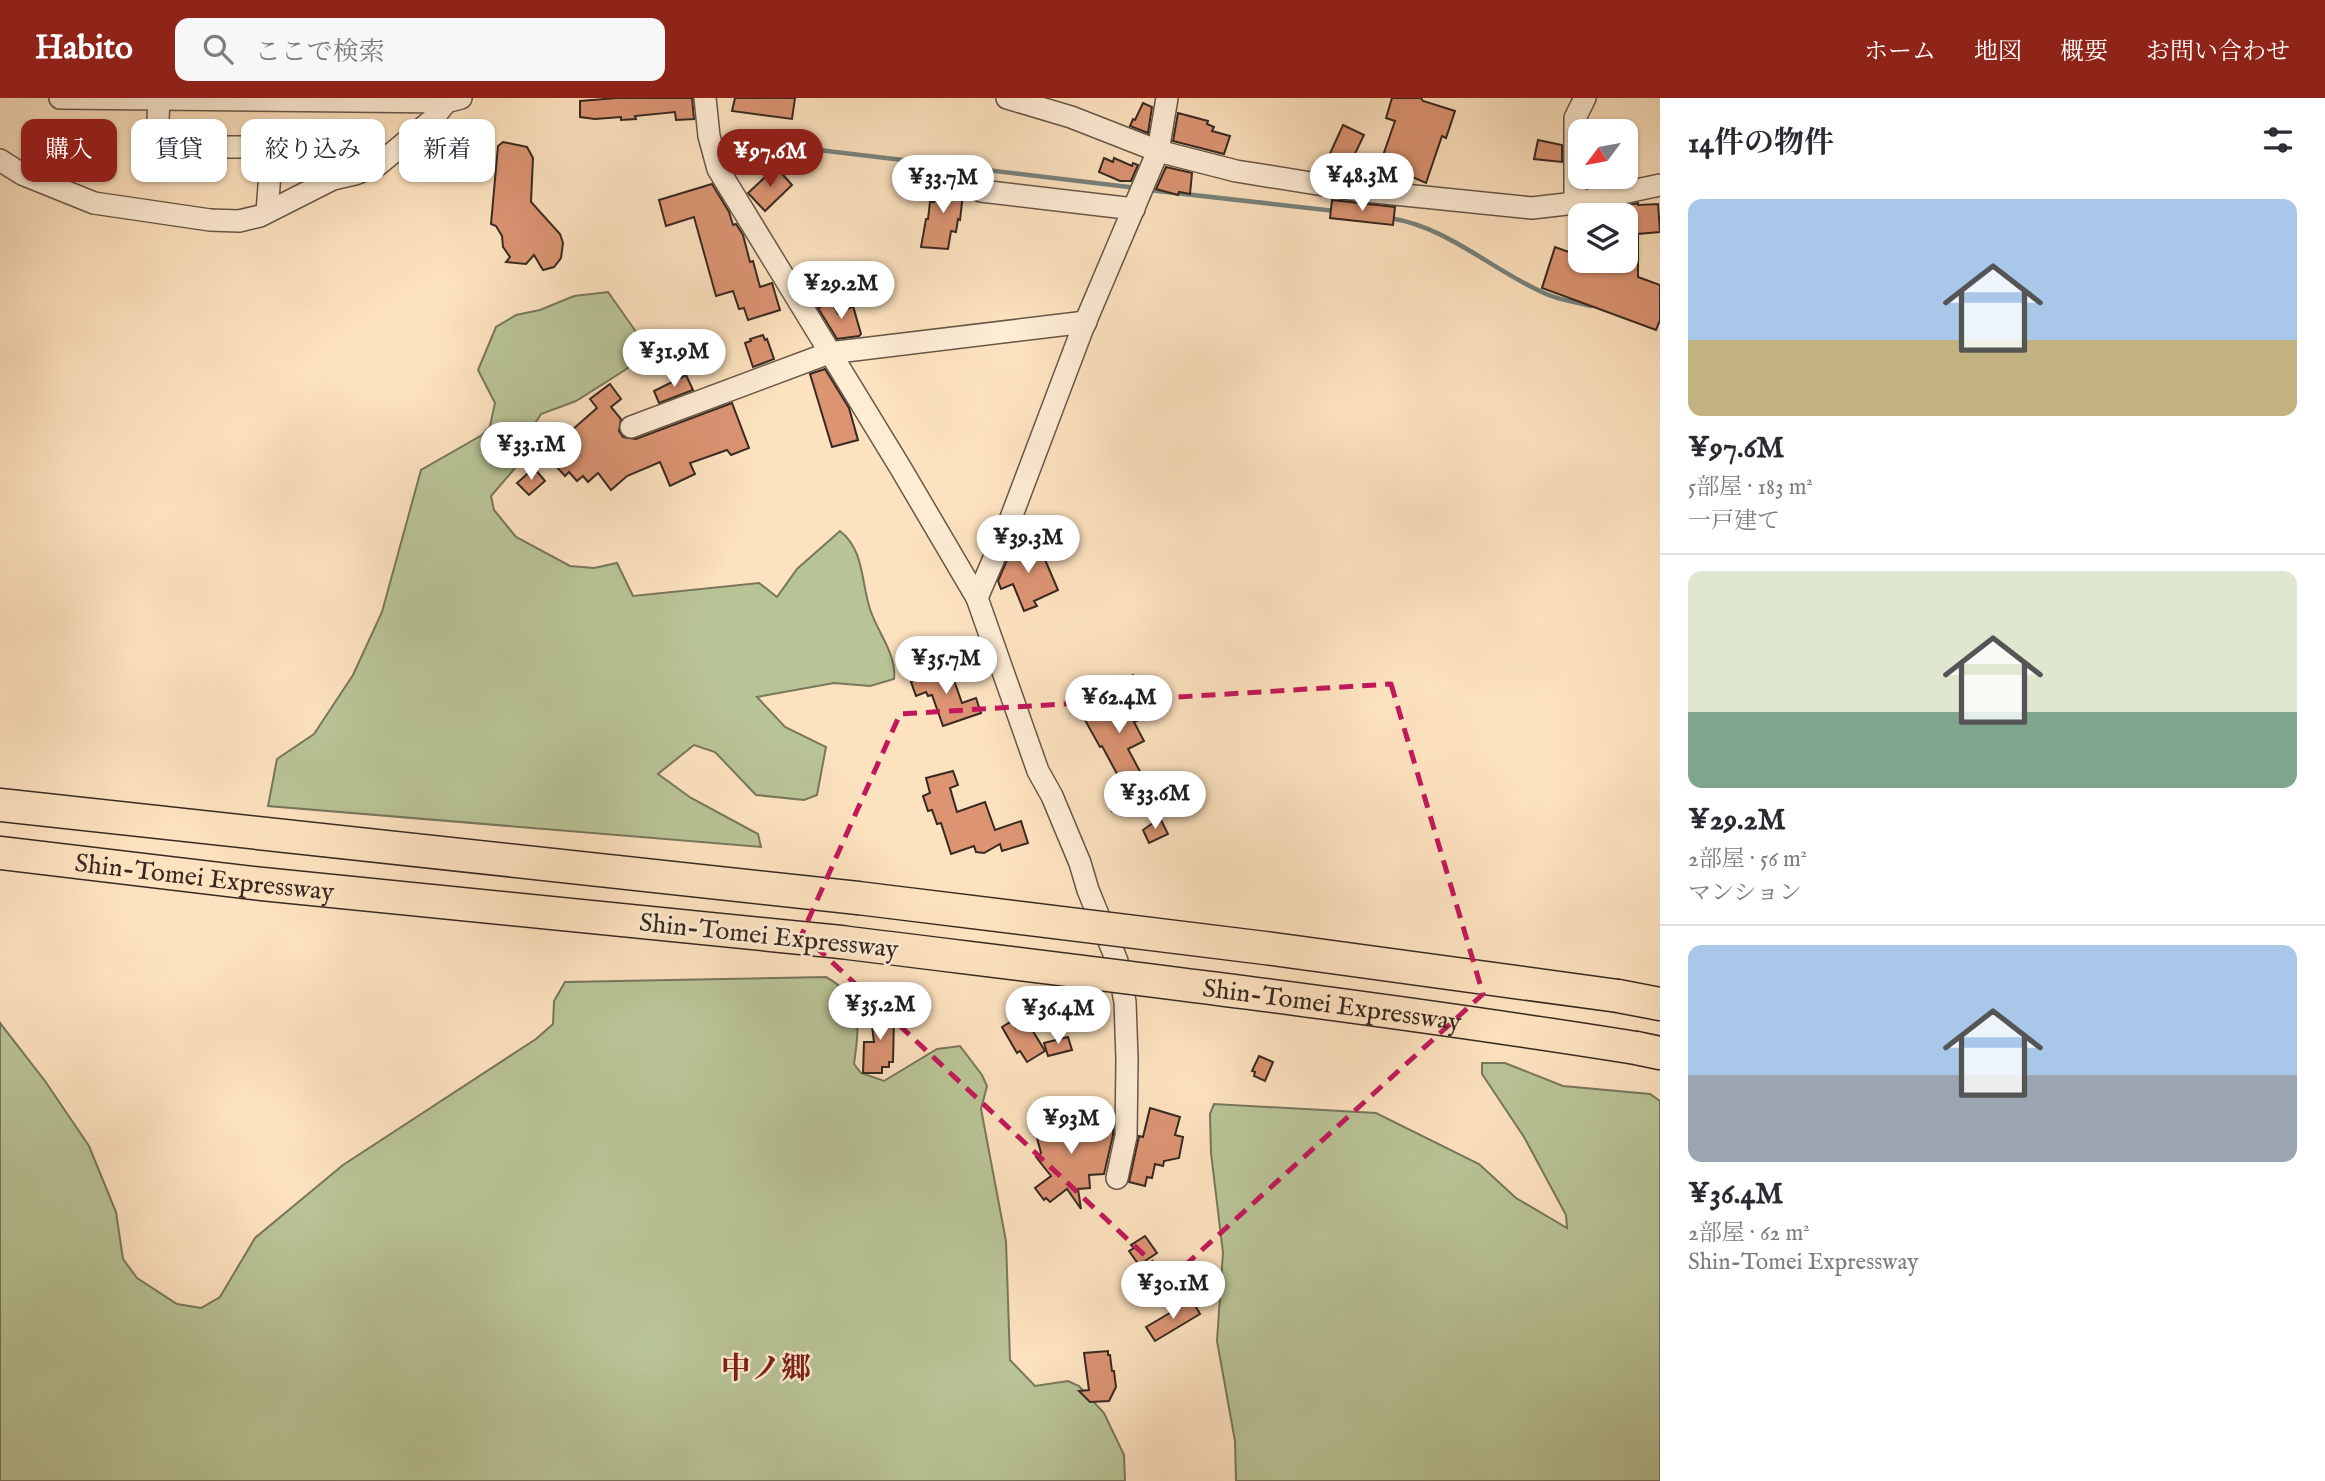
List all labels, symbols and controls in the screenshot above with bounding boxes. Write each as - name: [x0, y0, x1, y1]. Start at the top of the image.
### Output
- search box: [175, 18, 665, 81]
- text: Habito: [35, 28, 133, 70]
- icon: search: [199, 30, 237, 68]
- text: ここで検索: [255, 36, 385, 69]
- text: ホーム: [1864, 37, 1936, 68]
- text: 地図: [1974, 37, 2022, 68]
- text: 概要: [2060, 37, 2108, 68]
- text: お問い合わせ: [2146, 37, 2290, 68]
- chip: 購入: [21, 119, 117, 182]
- chip: 賃貸: [131, 119, 227, 182]
- chip: 絞り込み: [241, 119, 385, 182]
- chip: 新着: [399, 119, 495, 182]
- north arrow: [1568, 119, 1638, 189]
- map controls: [1568, 119, 1638, 273]
- icon: filters: [2259, 121, 2297, 159]
- text: 14件の物件: [1688, 125, 1834, 163]
- pin: ¥97.6M: [713, 130, 827, 189]
- text: ¥97.6M: [733, 137, 807, 166]
- pin: ¥48.3M: [1305, 153, 1419, 213]
- pin: ¥33.7M: [886, 156, 1000, 215]
- text: ¥48.3M: [1326, 161, 1398, 190]
- text: ¥33.7M: [908, 163, 978, 192]
- button: layers: [1568, 203, 1638, 273]
- icon: home: [1930, 245, 2056, 371]
- pin: ¥29.2M: [784, 262, 898, 321]
- text: ¥29.2M: [804, 269, 878, 298]
- pin: ¥31.9M: [617, 330, 731, 389]
- text: ¥31.9M: [639, 337, 709, 366]
- pin: ¥33.1M: [474, 422, 588, 482]
- text: ¥33.1M: [496, 430, 566, 459]
- text: ¥97.6M: [1688, 430, 1784, 468]
- text: 5部屋 · 183 m²: [1688, 473, 1813, 502]
- text: 一戸建て: [1688, 507, 1780, 536]
- pin: ¥39.3M: [971, 516, 1085, 575]
- text: ¥39.3M: [993, 523, 1063, 552]
- icon: home: [1930, 617, 2056, 743]
- pin: ¥35.7M: [889, 636, 1003, 696]
- text: ¥35.7M: [911, 644, 981, 673]
- pin: ¥62.4M: [1062, 676, 1176, 735]
- text: ¥62.4M: [1081, 683, 1157, 712]
- pin: ¥33.6M: [1098, 772, 1212, 831]
- text: ¥33.6M: [1120, 779, 1190, 808]
- text: ¥29.2M: [1688, 802, 1786, 840]
- text: 2部屋 · 56 m²: [1688, 845, 1807, 874]
- street label: Shin-Tomei Expressway: [73, 847, 336, 909]
- text: マンション: [1688, 879, 1802, 908]
- street label: Shin-Tomei Expressway: [638, 906, 900, 967]
- street label: Shin-Tomei Expressway: [1201, 972, 1464, 1040]
- pin: ¥35.2M: [823, 982, 937, 1042]
- pin: ¥36.4M: [1001, 986, 1115, 1046]
- text: ¥35.2M: [844, 990, 916, 1019]
- icon: home: [1930, 990, 2056, 1116]
- text: ¥36.4M: [1021, 994, 1095, 1023]
- pin: ¥93M: [1030, 1096, 1112, 1156]
- text: ¥93M: [1042, 1104, 1100, 1133]
- text: ¥36.4M: [1688, 1176, 1783, 1214]
- text: 2部屋 · 62 m²: [1688, 1219, 1810, 1248]
- text: Shin-Tomei Expressway: [1688, 1248, 1918, 1277]
- pin: ¥30.1M: [1116, 1262, 1230, 1321]
- text: ¥30.1M: [1137, 1269, 1209, 1298]
- district label: 中ノ郷: [721, 1351, 811, 1389]

